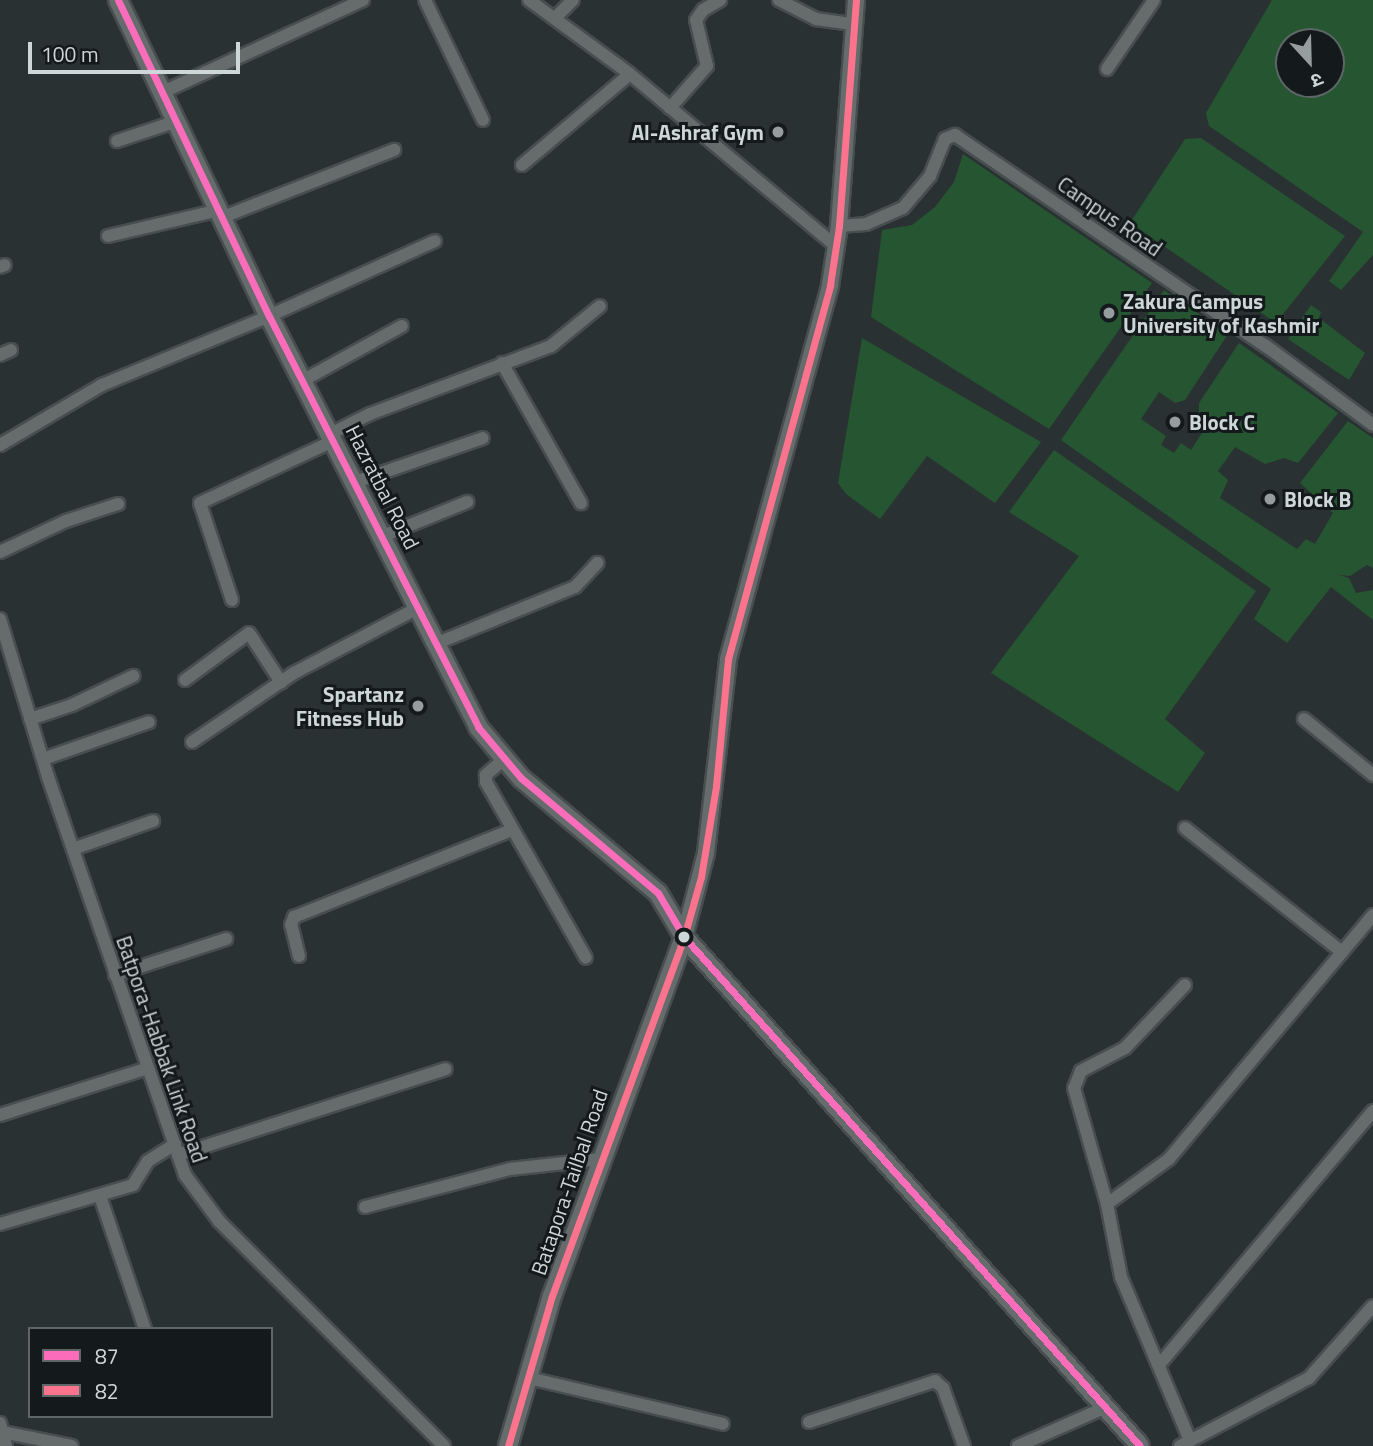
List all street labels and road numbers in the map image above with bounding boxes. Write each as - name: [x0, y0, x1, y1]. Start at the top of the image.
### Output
- street label: Campus Road: [1053, 171, 1167, 261]
- street label: Hazratbal Road: [341, 421, 425, 553]
- street label: Batpora-Habbak Link Road: [111, 932, 213, 1166]
- street label: Batapora-Tailbal Road: [525, 1086, 613, 1278]

